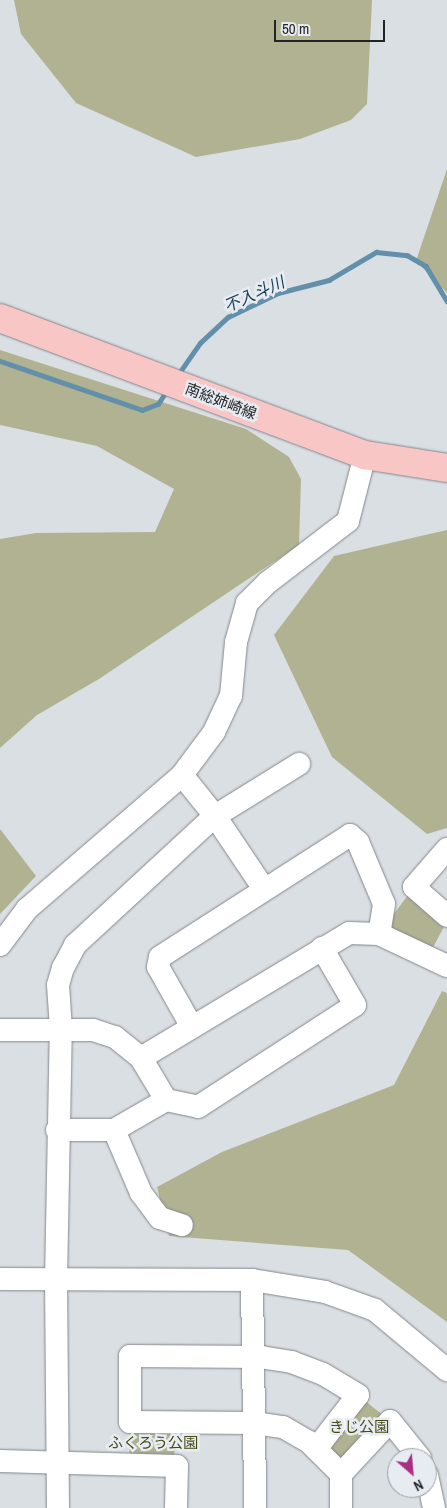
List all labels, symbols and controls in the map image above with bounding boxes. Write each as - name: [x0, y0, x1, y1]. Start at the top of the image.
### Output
- scale bar: [277, 10, 388, 42]
- text: 50 m: [282, 18, 309, 39]
- water label: 不入斗川: [221, 272, 287, 316]
- street label: 南総姉崎線: [183, 379, 259, 423]
- park label: きじ公園: [329, 1418, 389, 1436]
- park label: ふくろう公園: [108, 1434, 198, 1452]
- north arrow: [387, 1448, 437, 1498]
- text: N: [411, 1476, 426, 1495]

